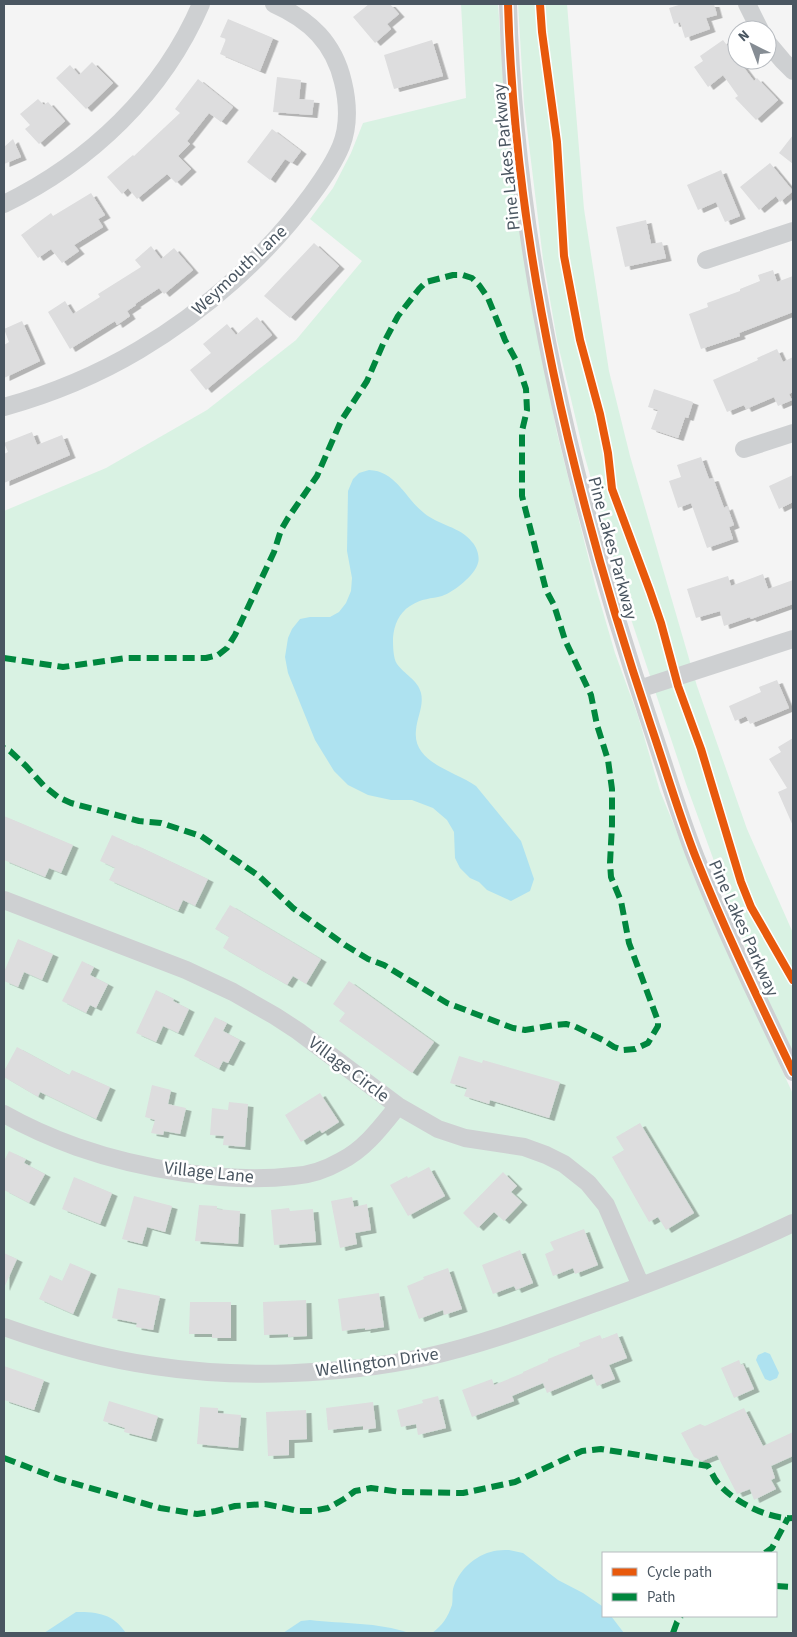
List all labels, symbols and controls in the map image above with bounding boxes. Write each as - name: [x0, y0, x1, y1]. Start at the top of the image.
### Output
- north arrow: [727, 20, 777, 70]
- text: N: [734, 26, 754, 47]
- street label: Pine Lakes Parkway: [486, 82, 527, 232]
- street label: Weymouth Lane: [186, 220, 293, 321]
- street label: Pine Lakes Parkway: [581, 474, 644, 623]
- street label: Pine Lakes Parkway: [702, 856, 785, 1001]
- street label: Village Circle: [303, 1031, 395, 1108]
- street label: Village Lane: [163, 1155, 255, 1190]
- street label: Wellington Drive: [314, 1342, 440, 1383]
- legend: [602, 1552, 777, 1617]
- text: Cycle path: [647, 1562, 712, 1583]
- text: Path: [647, 1587, 675, 1608]

